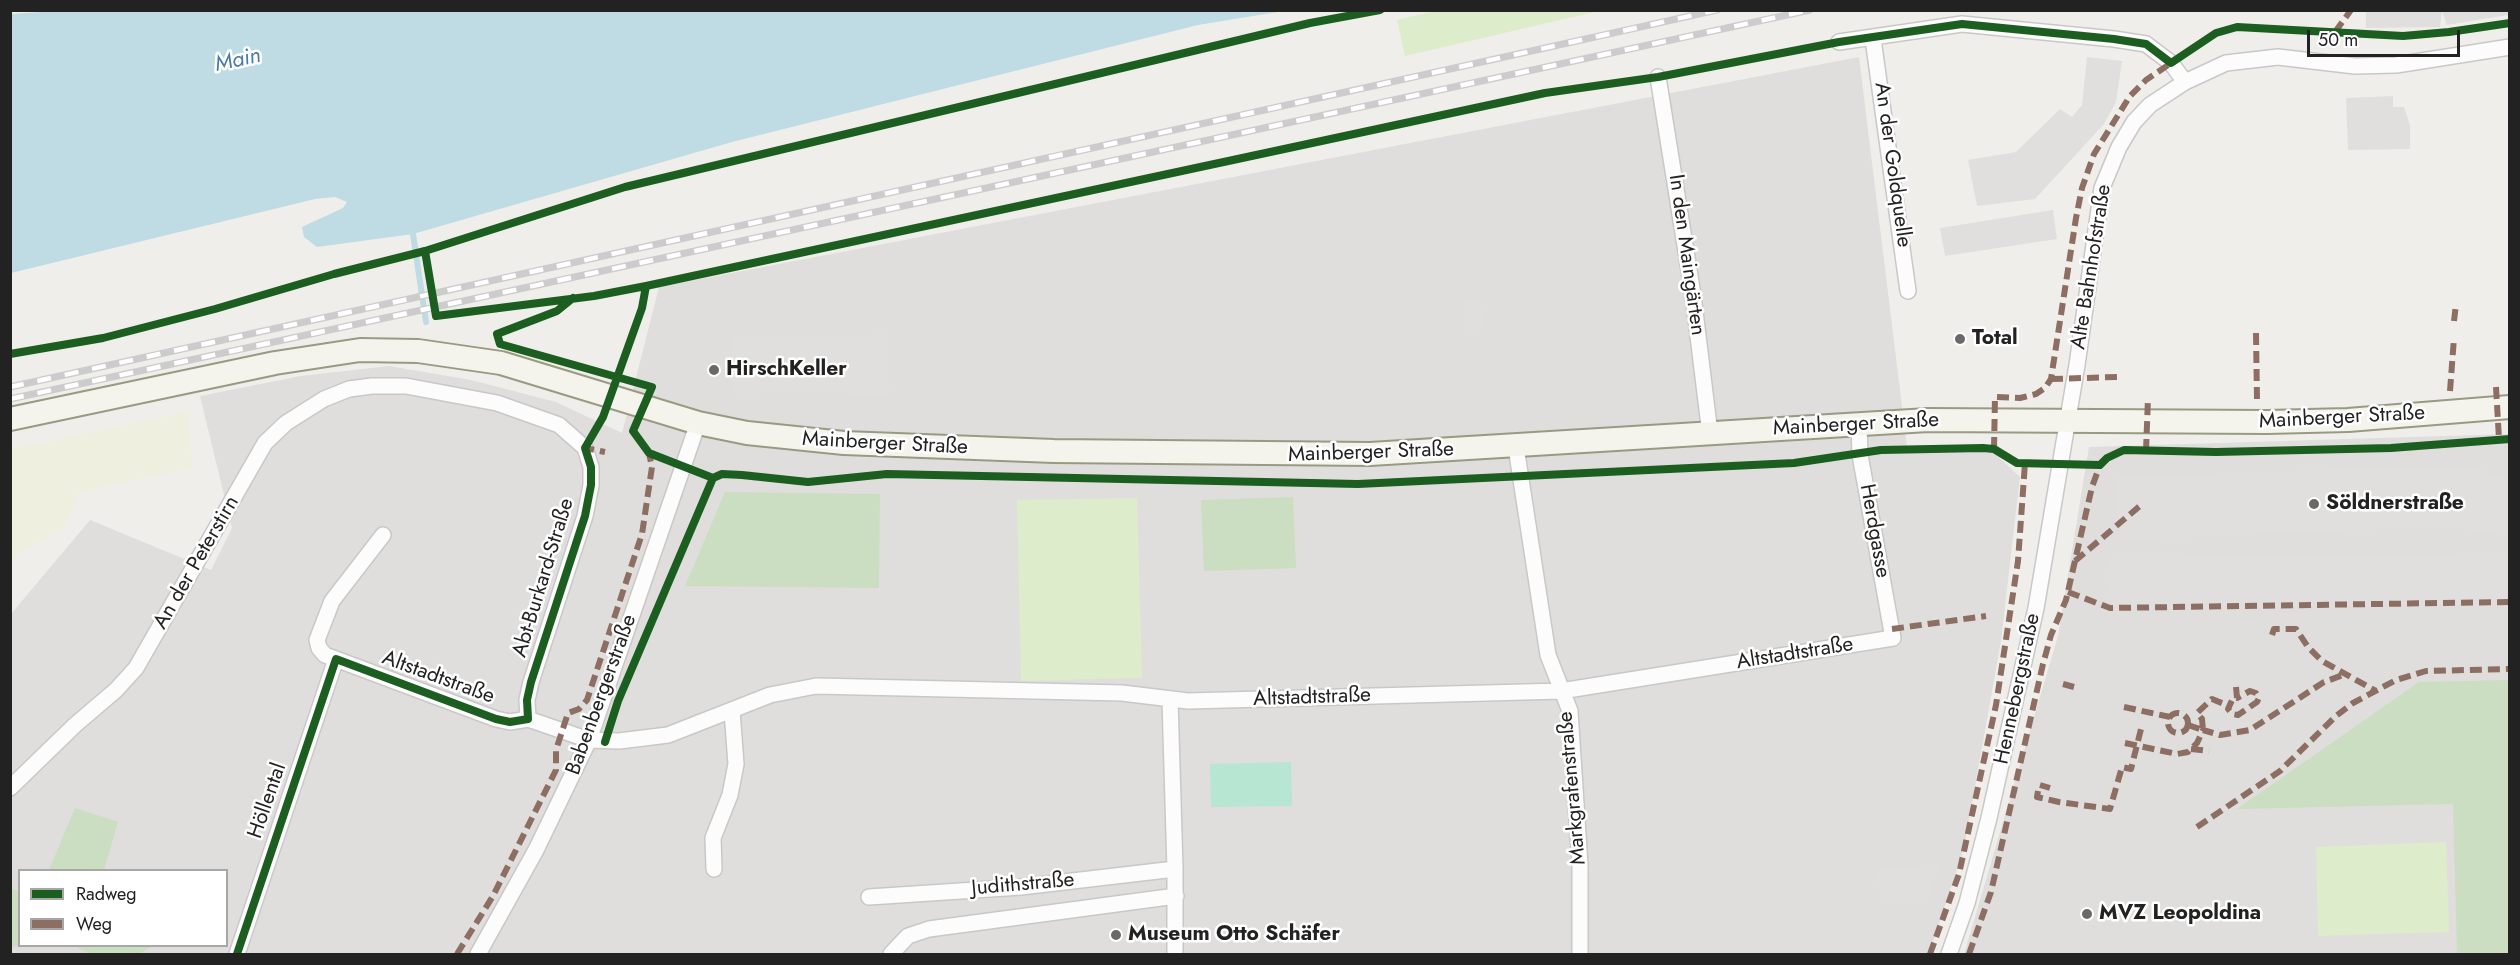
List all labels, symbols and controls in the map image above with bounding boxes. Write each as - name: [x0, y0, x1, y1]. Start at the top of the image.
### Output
- scale bar: [2310, 18, 2463, 56]
- text: 50 m: [2318, 27, 2358, 53]
- water label: Main: [213, 43, 263, 79]
- street label: An der Goldquelle: [1868, 81, 1916, 249]
- street label: In den Maingärten: [1662, 173, 1710, 337]
- street label: Alte Bahnhofstraße: [2067, 183, 2117, 351]
- place label: Total: [1972, 326, 2018, 352]
- marker: Total: [1953, 332, 1967, 346]
- place label: HirschKeller: [726, 357, 847, 383]
- marker: HirschKeller: [707, 363, 721, 377]
- street label: Mainberger Straße: [2258, 401, 2426, 435]
- street label: Mainberger Straße: [1772, 408, 1940, 442]
- street label: Mainberger Straße: [801, 427, 969, 461]
- street label: Mainberger Straße: [1288, 438, 1454, 468]
- street label: Herdgasse: [1853, 482, 1895, 580]
- place label: Söldnerstraße: [2326, 491, 2464, 517]
- street label: An der Peterstirn: [149, 492, 245, 634]
- street label: Abt-Burkard-Straße: [508, 496, 580, 660]
- marker: Söldnerstraße: [2307, 497, 2321, 511]
- street label: Babenbergerstraße: [561, 611, 643, 779]
- street label: Hennebergstraße: [1990, 611, 2046, 767]
- street label: Altstadtstraße: [1735, 632, 1855, 676]
- street label: Altstadtstraße: [378, 646, 498, 710]
- street label: Altstadtstraße: [1253, 683, 1371, 713]
- street label: Markgrafenstraße: [1554, 710, 1592, 866]
- street label: Höllental: [243, 760, 293, 842]
- street label: Judithstraße: [971, 868, 1075, 902]
- legend: [18, 869, 228, 947]
- text: Radweg: [76, 881, 137, 907]
- place label: MVZ Leopoldina: [2099, 901, 2261, 927]
- marker: MVZ Leopoldina: [2080, 907, 2094, 921]
- text: Weg: [76, 911, 112, 937]
- place label: Museum Otto Schäfer: [1128, 922, 1340, 948]
- marker: Museum Otto Schäfer: [1109, 928, 1123, 942]

